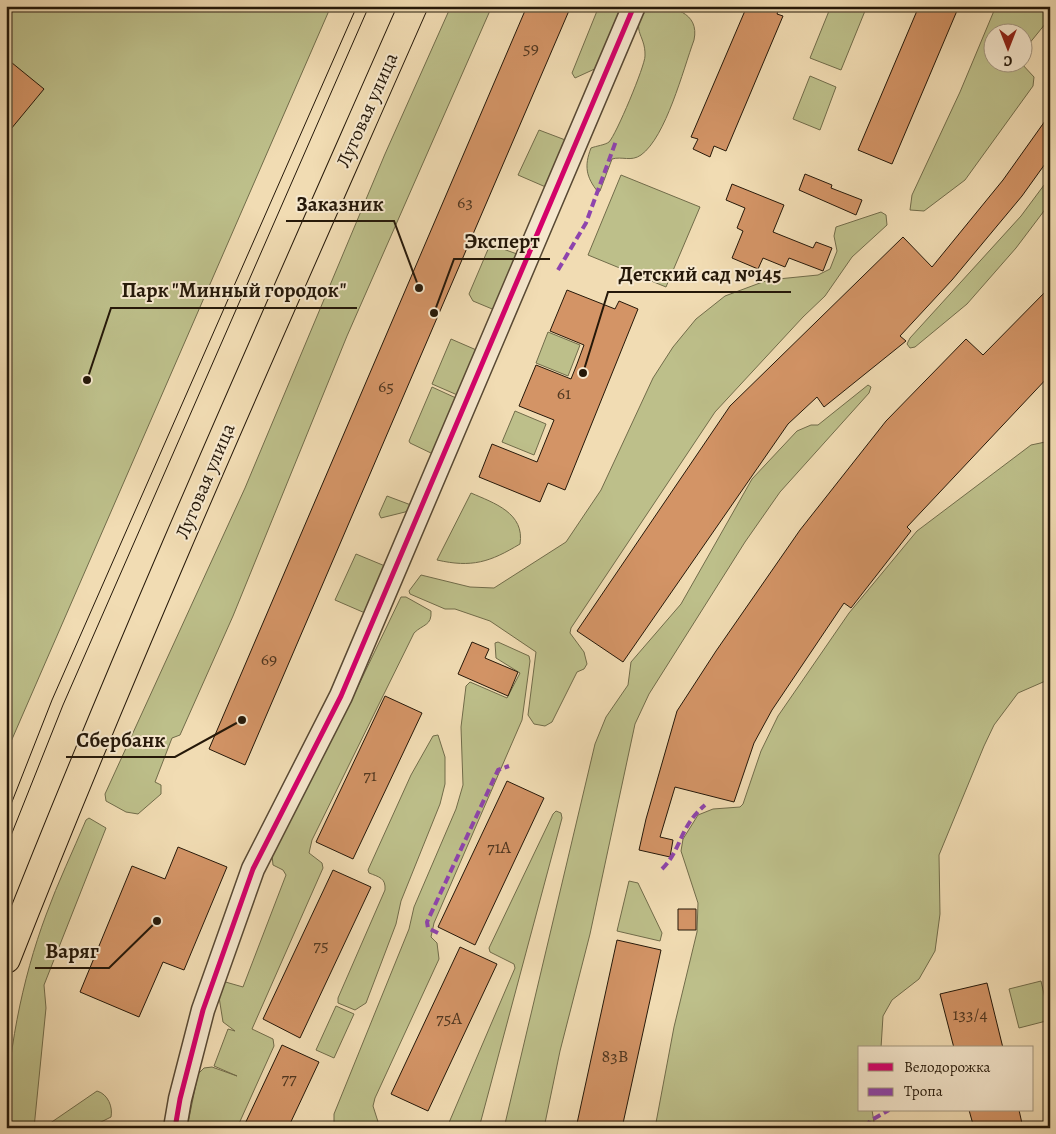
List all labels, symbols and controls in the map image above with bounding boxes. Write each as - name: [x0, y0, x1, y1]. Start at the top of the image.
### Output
- north arrow: [984, 22, 1034, 72]
- house number: 59: [523, 36, 539, 60]
- street label: Луговая улица: [330, 47, 405, 172]
- text: С: [1003, 51, 1012, 70]
- callout: Заказник: [286, 185, 394, 221]
- text: Заказник: [296, 190, 384, 218]
- house number: 63: [457, 190, 473, 214]
- callout: Эксперт: [454, 223, 550, 259]
- text: Эксперт: [464, 227, 540, 255]
- callout: Детский сад №145: [608, 256, 791, 292]
- text: Детский сад №145: [619, 260, 781, 288]
- callout: Парк "Минный городок": [111, 272, 357, 308]
- text: Парк "Минный городок": [122, 276, 347, 304]
- house number: 65: [378, 374, 394, 398]
- house number: 61: [557, 381, 571, 405]
- street label: Луговая улица: [168, 418, 242, 543]
- house number: 69: [261, 647, 277, 671]
- callout: Сбербанк: [66, 721, 175, 757]
- text: Сбербанк: [76, 726, 166, 754]
- house number: 71: [363, 763, 377, 787]
- house number: 71А: [487, 835, 512, 859]
- callout: Варяг: [35, 932, 109, 968]
- house number: 75: [313, 933, 329, 957]
- text: Варяг: [45, 937, 99, 965]
- house number: 133/4: [952, 1002, 988, 1026]
- house number: 75А: [436, 1006, 462, 1030]
- house number: 83В: [602, 1044, 628, 1068]
- legend: [858, 1046, 1034, 1112]
- text: Велодорожка: [904, 1057, 991, 1077]
- house number: 77: [281, 1066, 297, 1090]
- text: Тропа: [904, 1081, 943, 1101]

